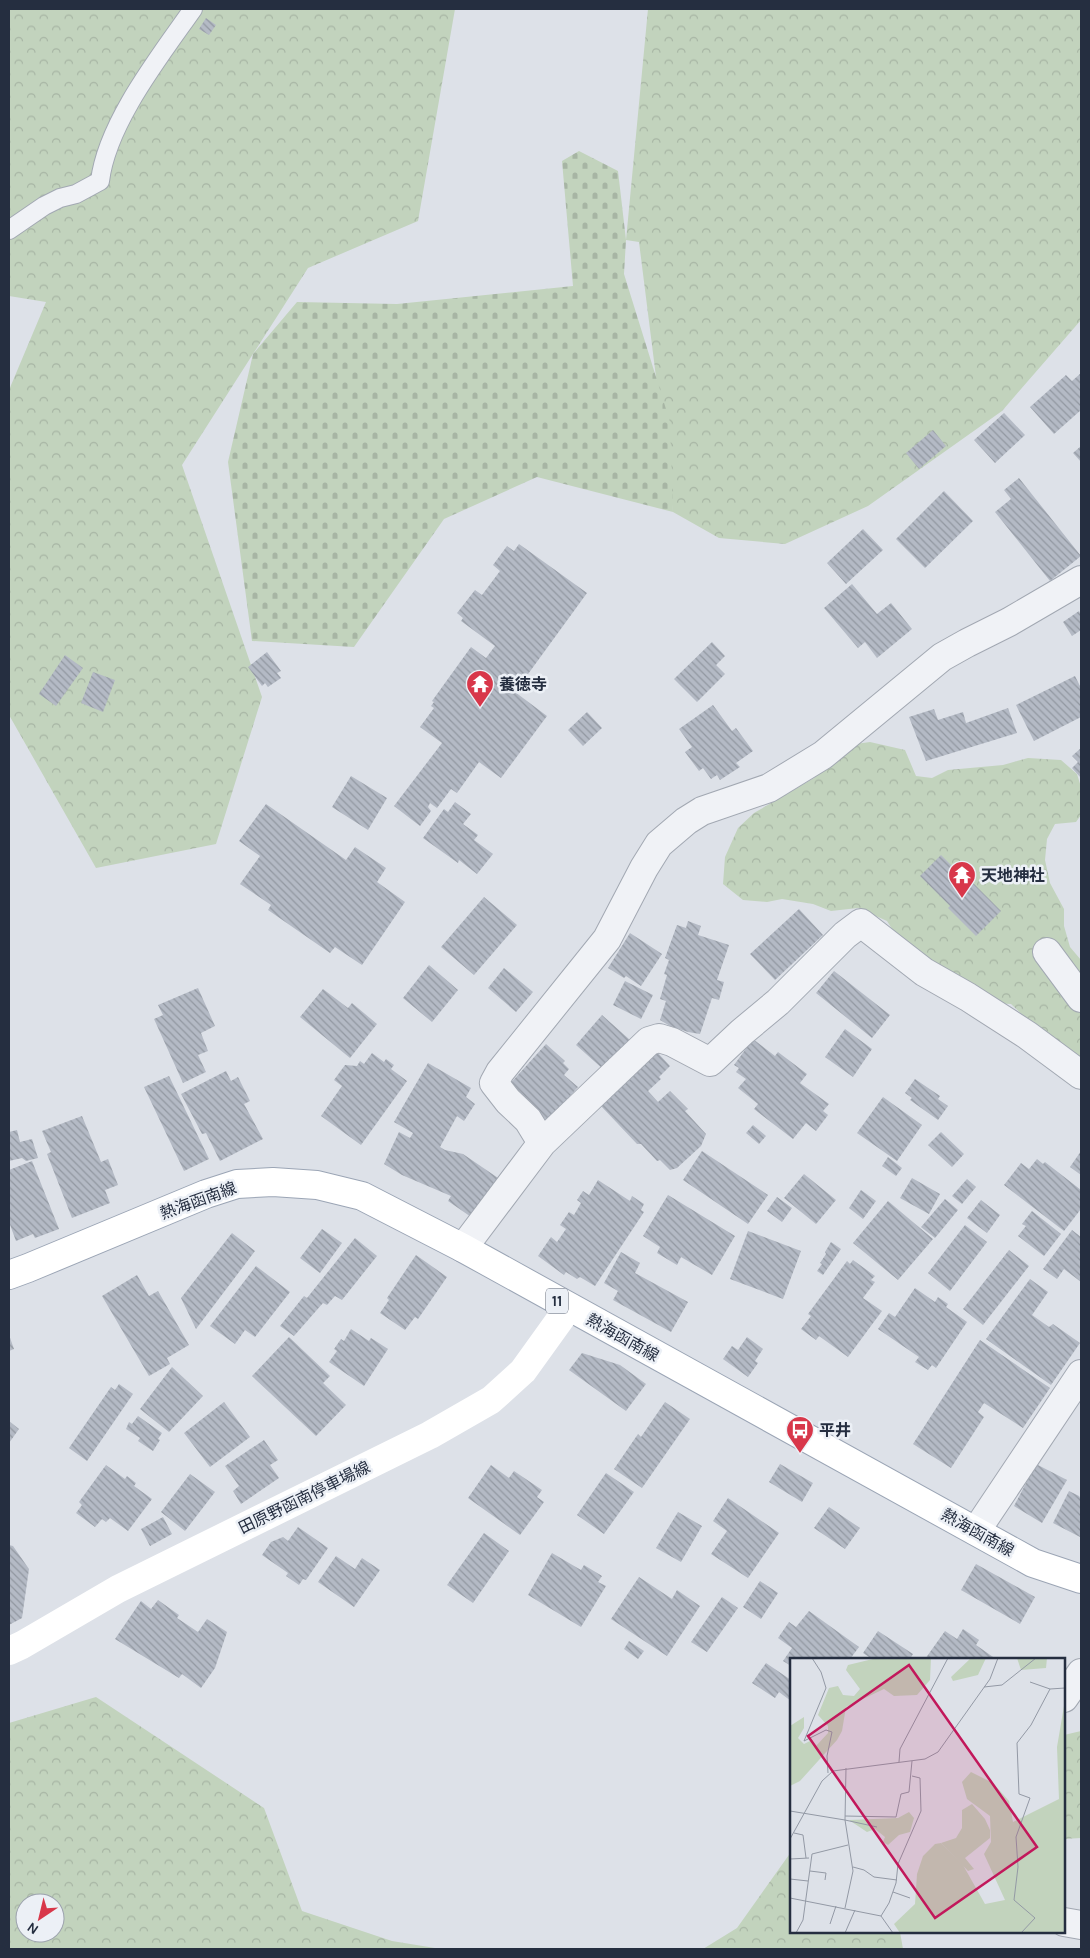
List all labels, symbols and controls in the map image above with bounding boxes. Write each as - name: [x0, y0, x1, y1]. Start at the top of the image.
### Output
- temple icon: 養徳寺: [465, 669, 495, 708]
- place label: 養徳寺: [499, 675, 547, 694]
- temple icon: 天地神社: [947, 860, 977, 899]
- place label: 天地神社: [981, 866, 1045, 885]
- street label: 熱海函南線: [157, 1178, 239, 1223]
- road number: 11: [546, 1288, 568, 1314]
- street label: 熱海函南線: [583, 1310, 662, 1365]
- bus stop icon: 平井: [785, 1415, 815, 1454]
- place label: 平井: [819, 1421, 851, 1440]
- street label: 田原野函南停車場線: [235, 1457, 373, 1538]
- street label: 熱海函南線: [938, 1505, 1017, 1560]
- inset map: [790, 1658, 1065, 1933]
- north arrow: [15, 1893, 65, 1943]
- text: N: [24, 1918, 42, 1938]

